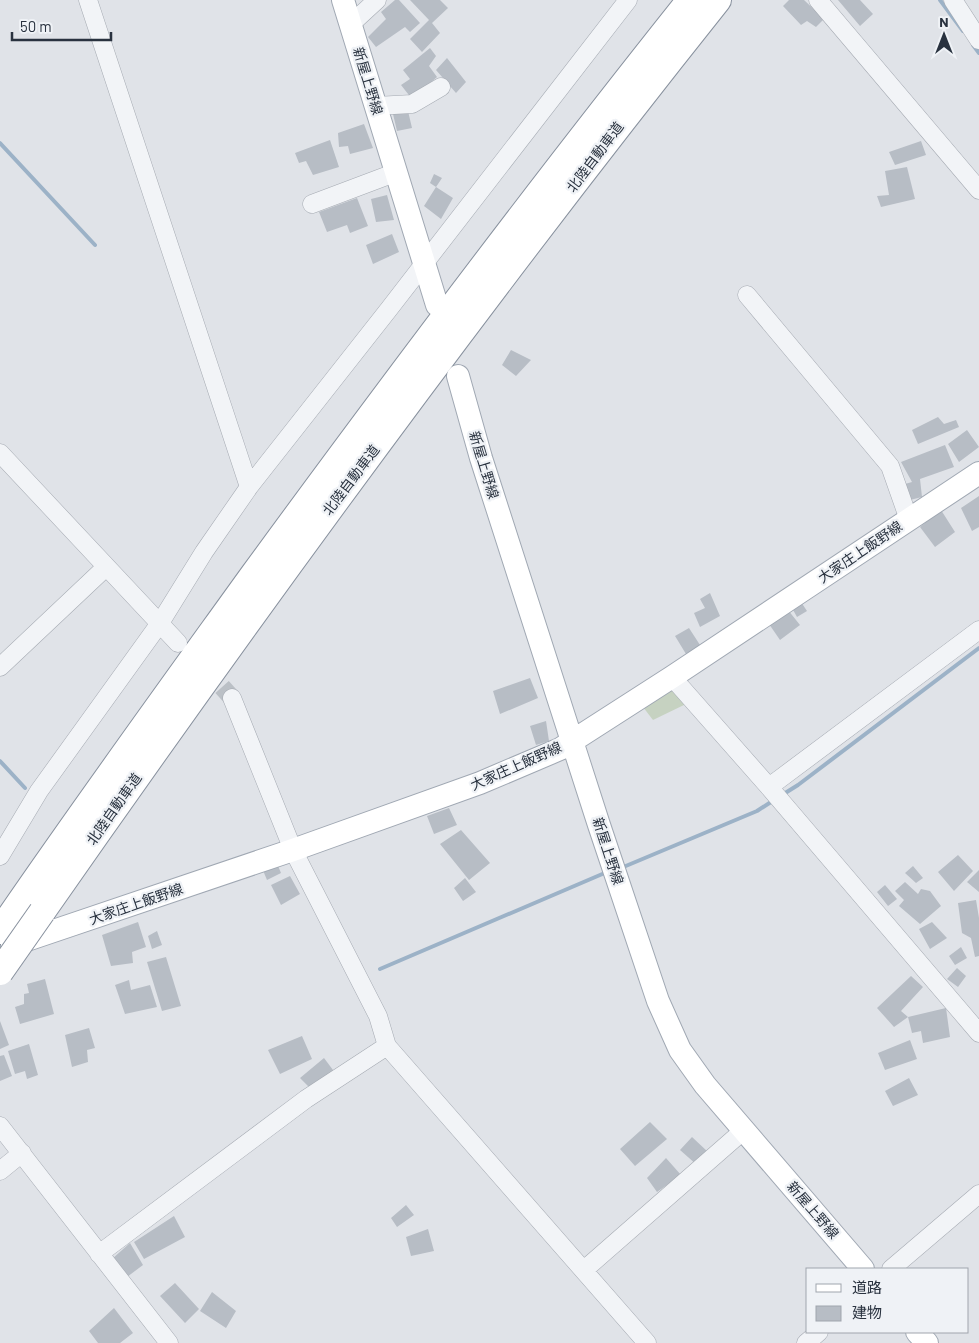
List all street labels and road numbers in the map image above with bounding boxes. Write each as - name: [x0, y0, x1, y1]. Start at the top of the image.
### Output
- street label: 新屋上野線: [350, 45, 387, 117]
- street label: 北陸自動車道: [563, 118, 627, 195]
- street label: 新屋上野線: [466, 429, 503, 501]
- street label: 北陸自動車道: [319, 441, 383, 518]
- street label: 大家庄上飯野線: [814, 517, 905, 586]
- street label: 大家庄上飯野線: [468, 738, 564, 793]
- street label: 北陸自動車道: [83, 769, 145, 848]
- street label: 新屋上野線: [590, 815, 627, 887]
- street label: 大家庄上飯野線: [87, 880, 185, 928]
- street label: 新屋上野線: [784, 1178, 843, 1242]

